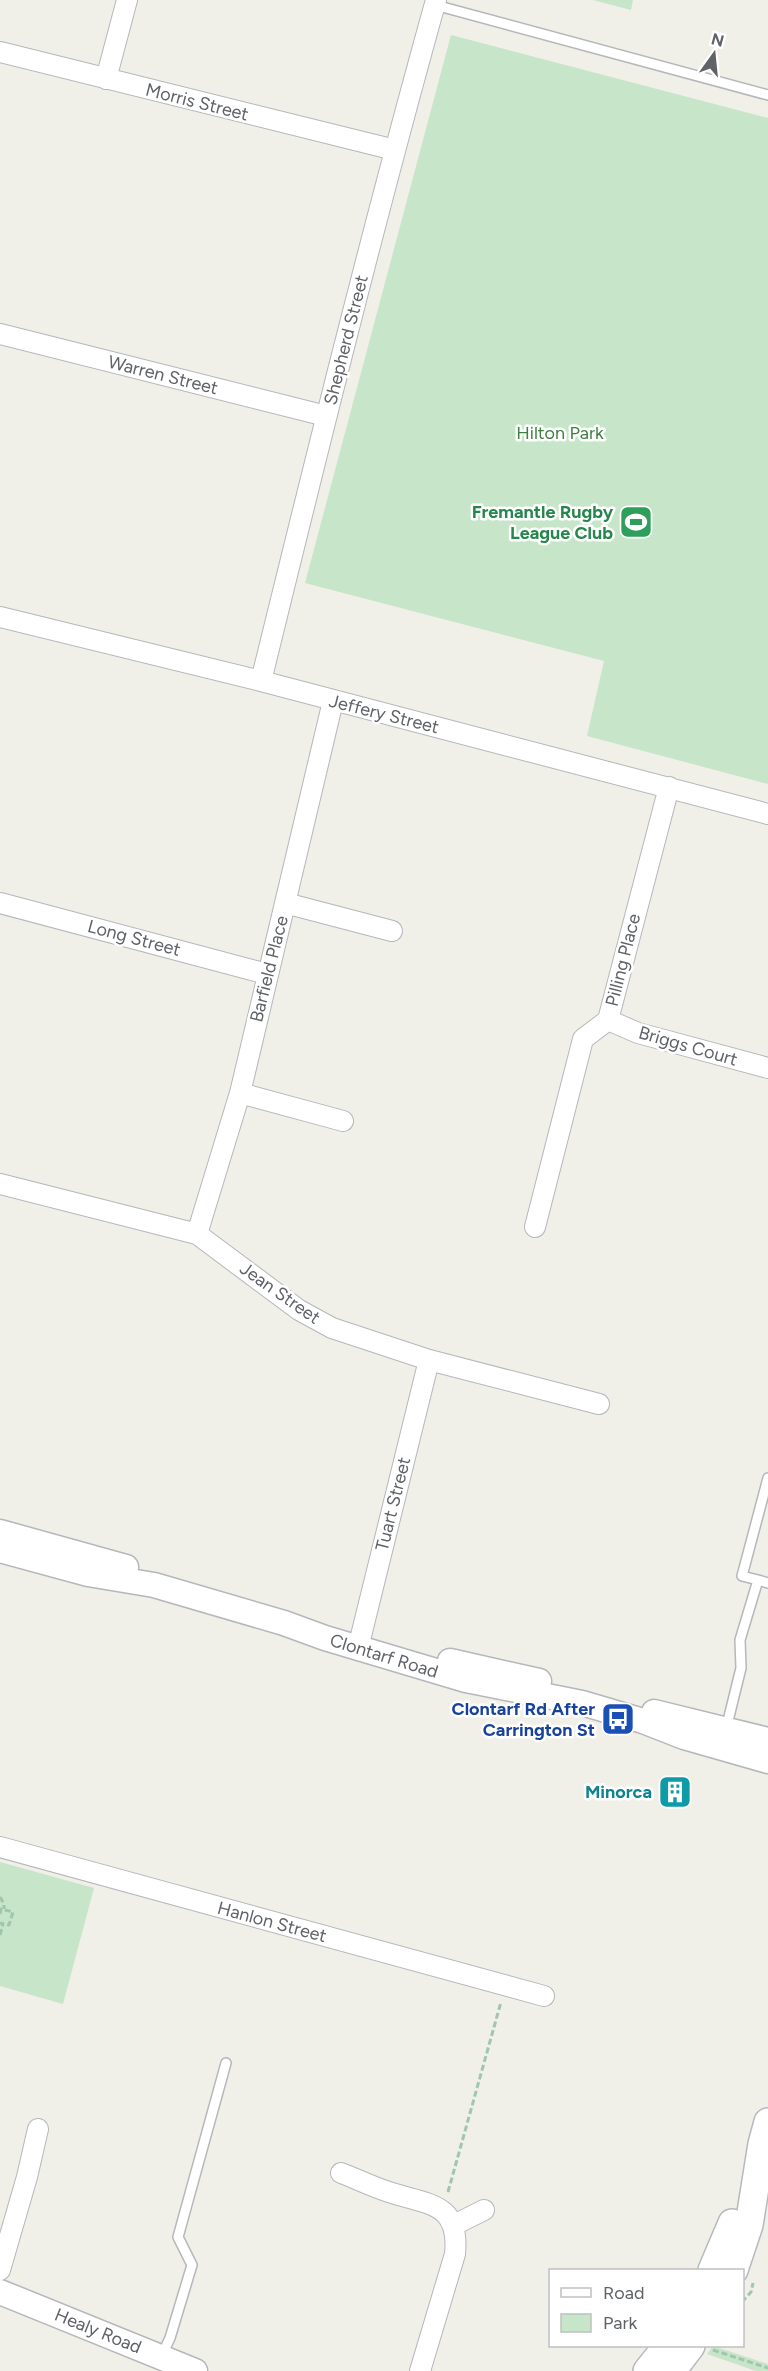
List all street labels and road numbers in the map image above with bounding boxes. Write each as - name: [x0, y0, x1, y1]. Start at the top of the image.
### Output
- street label: Morris Street: [143, 79, 251, 125]
- street label: Shepherd Street: [319, 273, 373, 407]
- street label: Warren Street: [106, 351, 220, 399]
- street label: Jeffery Street: [327, 690, 441, 738]
- street label: Pilling Place: [601, 911, 645, 1009]
- street label: Barfield Place: [245, 913, 293, 1025]
- street label: Long Street: [85, 915, 183, 961]
- street label: Briggs Court: [636, 1021, 740, 1071]
- street label: Jean Street: [236, 1257, 325, 1329]
- street label: Tuart Street: [371, 1455, 415, 1553]
- street label: Clontarf Road: [327, 1629, 441, 1683]
- street label: Hanlon Street: [215, 1897, 329, 1947]
- street label: Healy Road: [51, 2304, 145, 2358]

